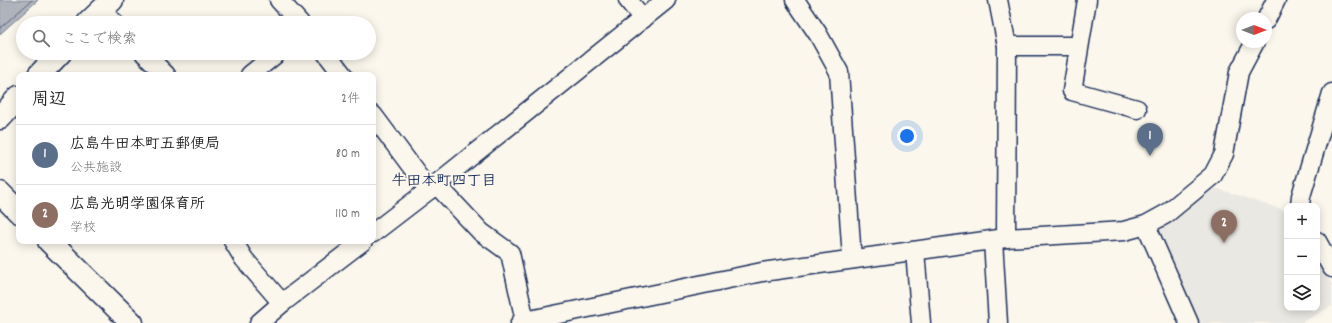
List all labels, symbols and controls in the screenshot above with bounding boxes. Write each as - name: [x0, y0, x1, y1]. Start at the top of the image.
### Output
- north arrow: [1236, 12, 1272, 48]
- search box: [16, 16, 376, 60]
- icon: search: [30, 27, 52, 49]
- text: ここで検索: [62, 29, 137, 51]
- text: 周辺: [32, 89, 66, 113]
- text: 2件: [341, 90, 360, 109]
- pin: 1: [1137, 123, 1163, 156]
- your location: [897, 126, 917, 146]
- text: 広島牛田本町五郵便局: [70, 134, 220, 156]
- text: 1: [44, 145, 46, 164]
- text: 80 m: [336, 145, 360, 164]
- text: 公共施設: [70, 159, 122, 178]
- district label: 牛田本町四丁目: [391, 171, 497, 193]
- text: 広島光明学園保育所: [70, 194, 205, 216]
- map controls: [1284, 203, 1320, 311]
- button: +: [1284, 203, 1320, 239]
- text: 2: [42, 205, 48, 224]
- text: 110 m: [335, 205, 360, 224]
- pin: 2: [1211, 210, 1237, 243]
- text: 学校: [70, 219, 96, 238]
- button: −: [1284, 239, 1320, 275]
- button: layers: [1284, 275, 1320, 311]

